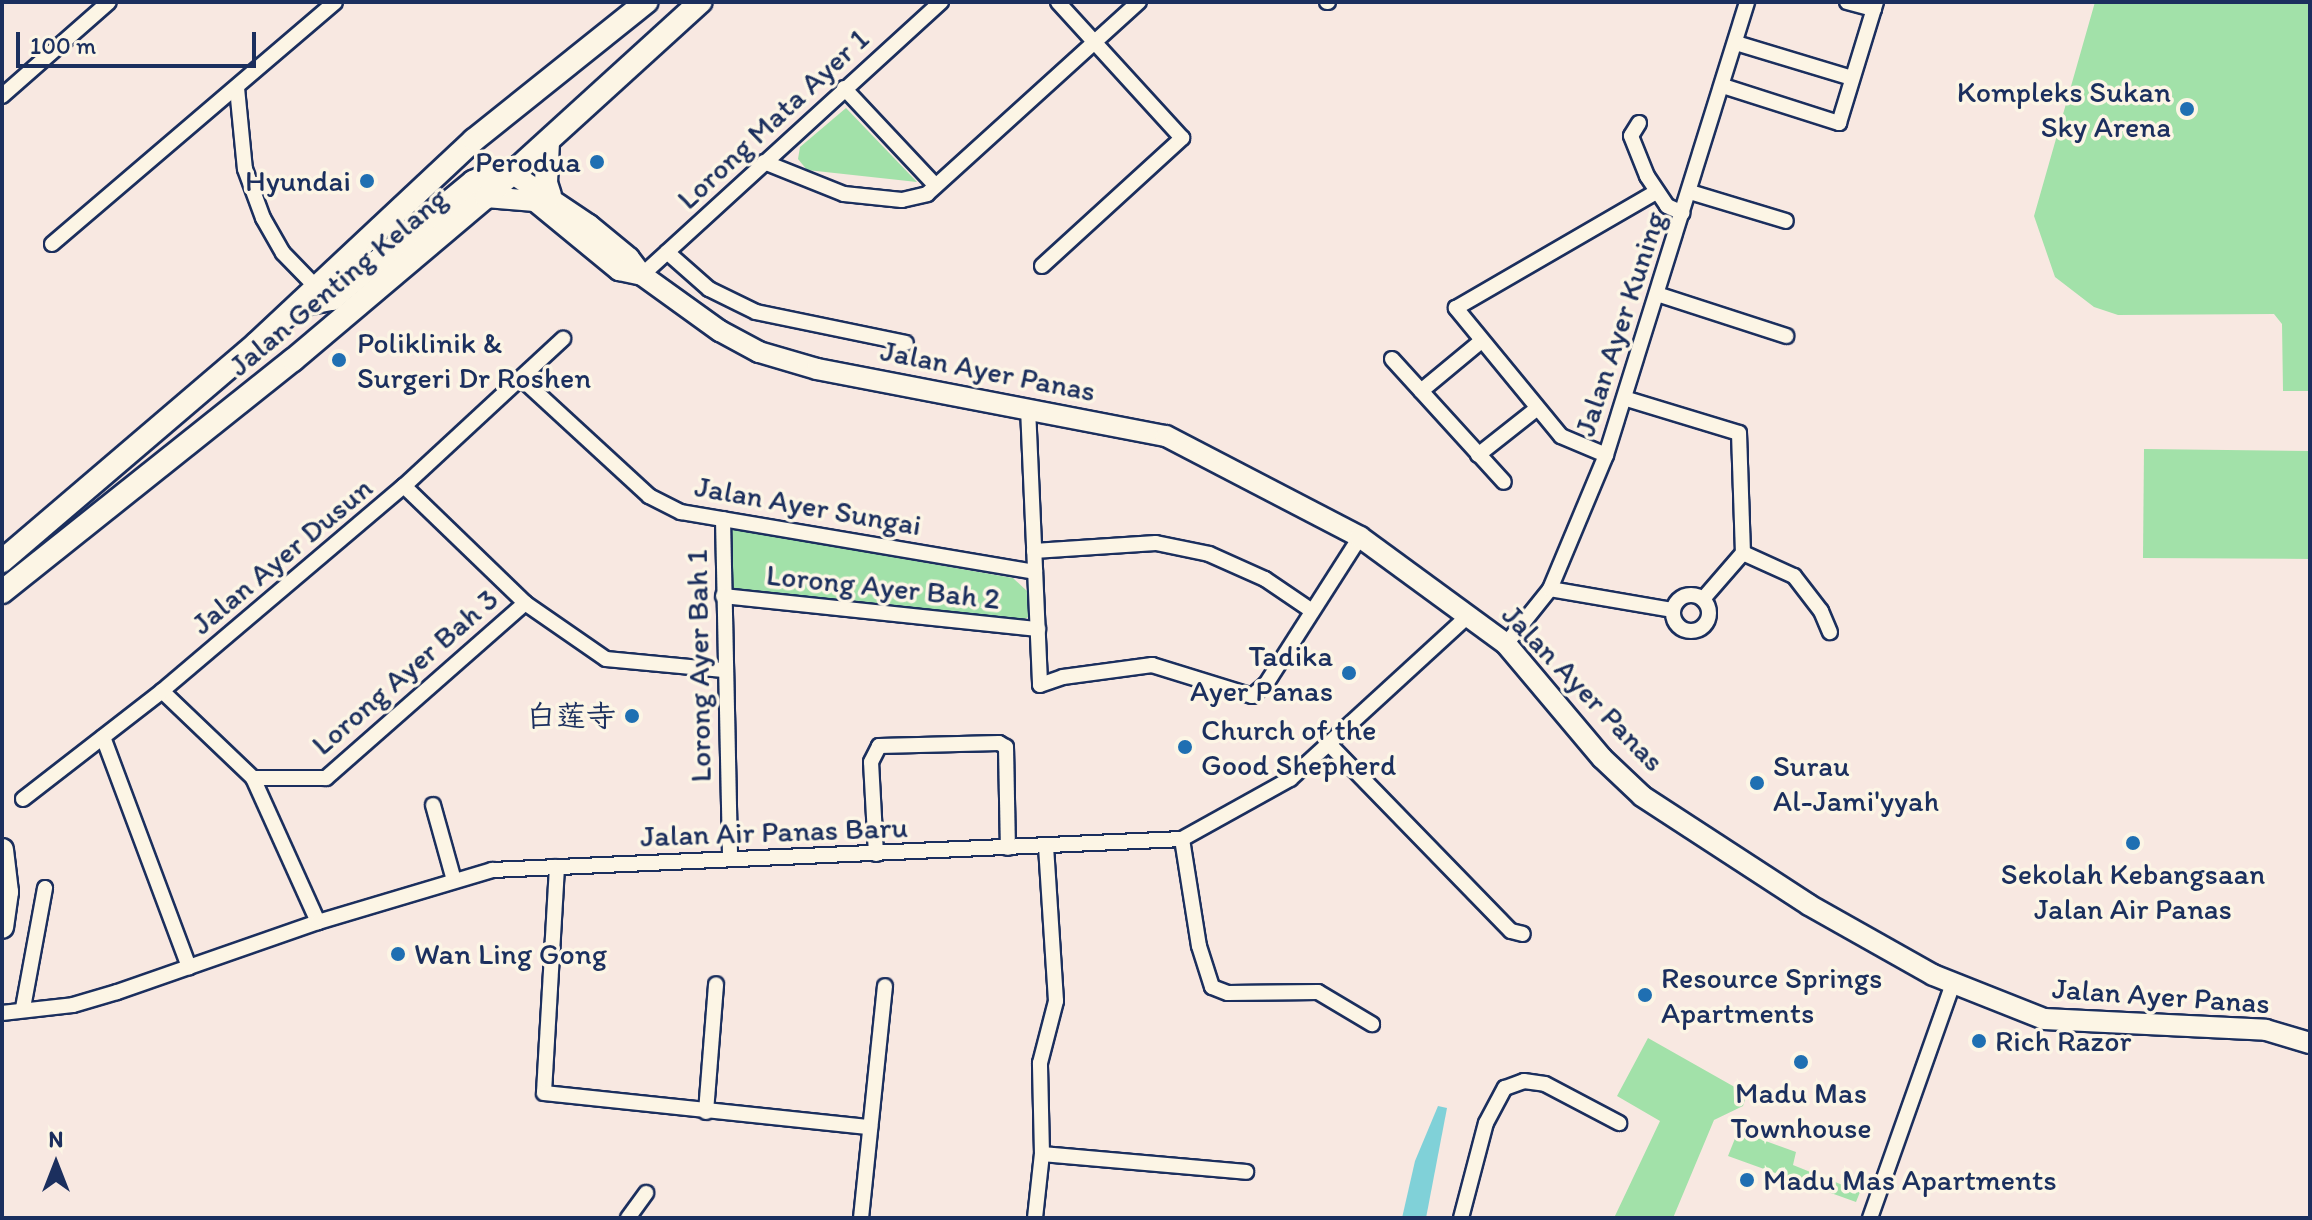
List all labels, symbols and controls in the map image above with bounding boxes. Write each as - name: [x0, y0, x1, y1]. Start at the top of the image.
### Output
- scale bar: [20, 16, 260, 66]
- street label: Lorong Mata Ayer 1: [670, 22, 876, 216]
- text: 100 m: [30, 31, 96, 60]
- place label: Kompleks Sukan Sky Arena: [1959, 74, 2171, 144]
- marker: Kompleks Sukan Sky Arena: [2178, 100, 2196, 118]
- place label: Perodua: [475, 144, 581, 180]
- marker: Perodua: [588, 153, 606, 171]
- place label: Hyundai: [245, 163, 351, 199]
- marker: Hyundai: [358, 172, 376, 190]
- street label: Jalan Genting Kelang: [222, 180, 454, 384]
- street label: Jalan Ayer Kuning: [1567, 208, 1673, 440]
- place label: Poliklinik & Surgeri Dr Roshen: [357, 325, 590, 396]
- street label: Jalan Ayer Panas: [878, 333, 1098, 409]
- marker: Poliklinik & Surgeri Dr Roshen: [328, 349, 350, 371]
- street label: Jalan Ayer Sungai: [692, 468, 924, 544]
- street label: Jalan Ayer Dusun: [185, 471, 379, 641]
- street label: Lorong Ayer Bah 1: [679, 549, 719, 783]
- street label: Lorong Ayer Bah 2: [764, 557, 1002, 617]
- street label: Lorong Ayer Bah 3: [304, 581, 506, 763]
- street label: Jalan Ayer Panas: [1494, 597, 1672, 779]
- place label: Tadika Ayer Panas: [1191, 638, 1333, 708]
- marker: Tadika Ayer Panas: [1340, 664, 1358, 682]
- place label: 白莲寺: [526, 698, 616, 734]
- marker: 白莲寺: [623, 707, 641, 725]
- place label: Church of the Good Shepherd: [1201, 712, 1396, 782]
- marker: Church of the Good Shepherd: [1176, 738, 1194, 756]
- place label: Surau Al-Jami'yyah: [1773, 748, 1939, 818]
- marker: Surau Al-Jami'yyah: [1748, 774, 1766, 792]
- street label: Jalan Air Panas Baru: [639, 809, 909, 855]
- marker: Sekolah Kebangsaan Jalan Air Panas: [2124, 834, 2142, 852]
- place label: Sekolah Kebangsaan Jalan Air Panas: [2001, 856, 2265, 926]
- place label: Wan Ling Gong: [414, 936, 608, 972]
- marker: Wan Ling Gong: [389, 945, 407, 963]
- place label: Resource Springs Apartments: [1661, 960, 1882, 1030]
- street label: Jalan Ayer Panas: [2051, 970, 2271, 1022]
- marker: Resource Springs Apartments: [1636, 986, 1654, 1004]
- place label: Rich Razor: [1995, 1023, 2131, 1059]
- marker: Rich Razor: [1970, 1032, 1988, 1050]
- marker: Madu Mas Townhouse: [1792, 1053, 1810, 1071]
- place label: Madu Mas Townhouse: [1730, 1075, 1872, 1146]
- north arrow: [16, 1124, 96, 1204]
- text: N: [49, 1126, 63, 1153]
- place label: Madu Mas Apartments: [1763, 1162, 2055, 1198]
- marker: Madu Mas Apartments: [1738, 1171, 1756, 1189]

